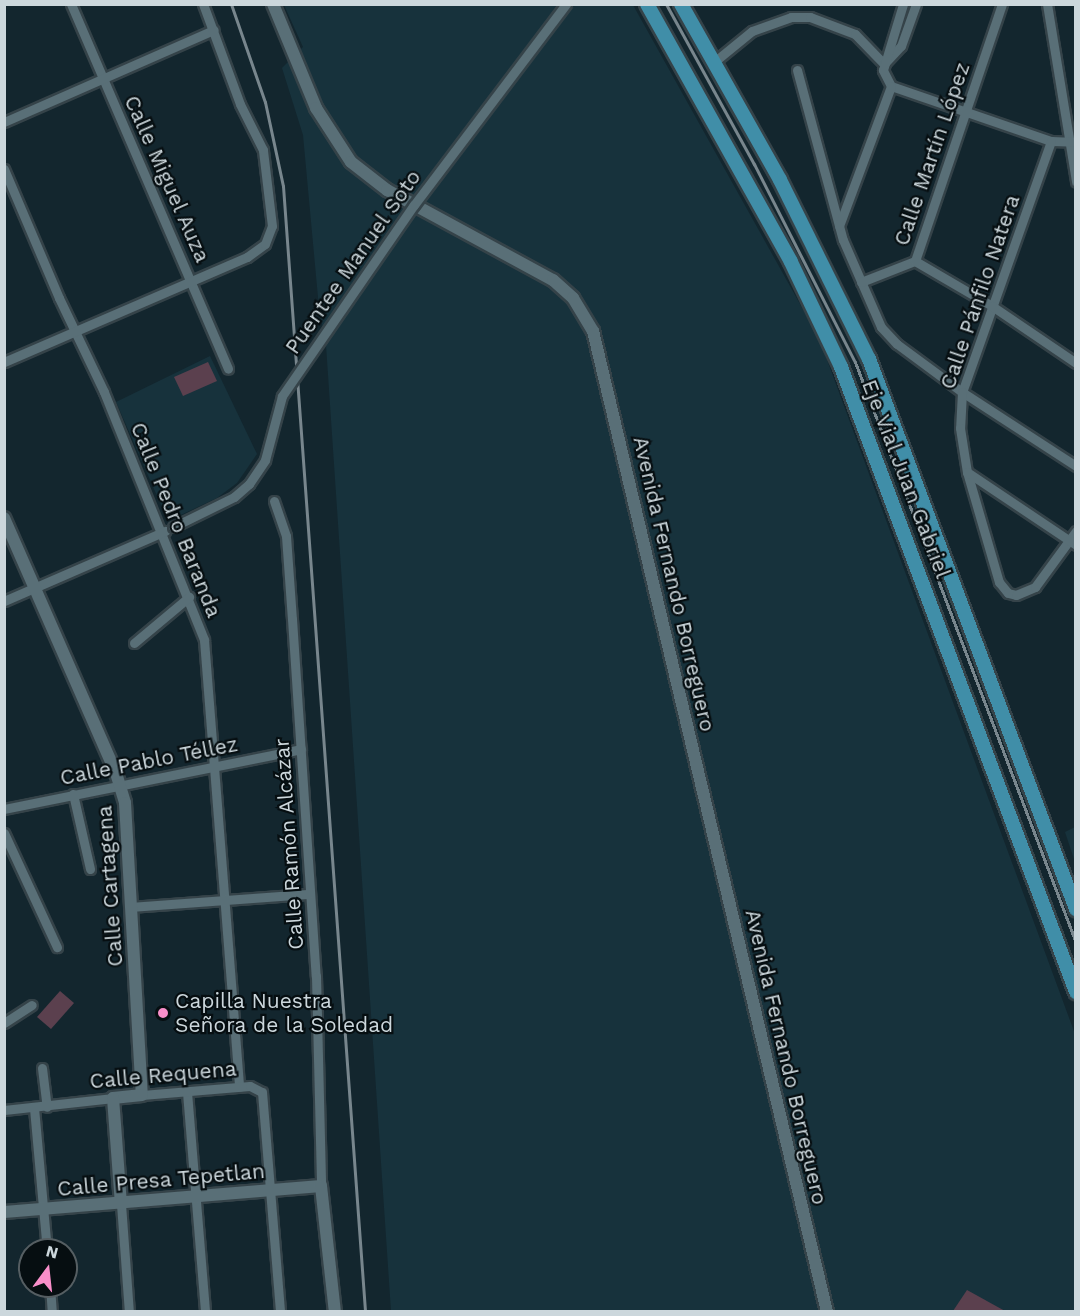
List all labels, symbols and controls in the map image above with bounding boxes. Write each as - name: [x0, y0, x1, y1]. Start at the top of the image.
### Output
- street label: Calle Martín López: [889, 59, 975, 249]
- street label: Calle Miguel Auza: [119, 91, 215, 267]
- street label: Puentee Manuel Soto: [280, 165, 426, 359]
- street label: Calle Pánfilo Natera: [935, 192, 1025, 392]
- street label: Eje Vial Juan Gabriel: [856, 375, 956, 583]
- street label: Calle Pedro Baranda: [125, 419, 227, 621]
- street label: Avenida Fernando Borreguero: [628, 434, 720, 734]
- street label: Calle Pablo Téllez: [58, 731, 240, 791]
- street label: Calle Ramón Alcázar: [269, 737, 309, 951]
- street label: Calle Cartagena: [92, 805, 128, 967]
- street label: Avenida Fernando Borreguero: [740, 907, 832, 1207]
- place label: Capilla Nuestra Señora de la Soledad: [175, 988, 394, 1038]
- marker: Capilla Nuestra Señora de la Soledad: [156, 1006, 170, 1020]
- street label: Calle Requena: [89, 1056, 237, 1094]
- street label: Calle Presa Tepetlan: [56, 1158, 266, 1202]
- north arrow: [18, 1238, 78, 1298]
- text: N: [44, 1241, 60, 1263]

